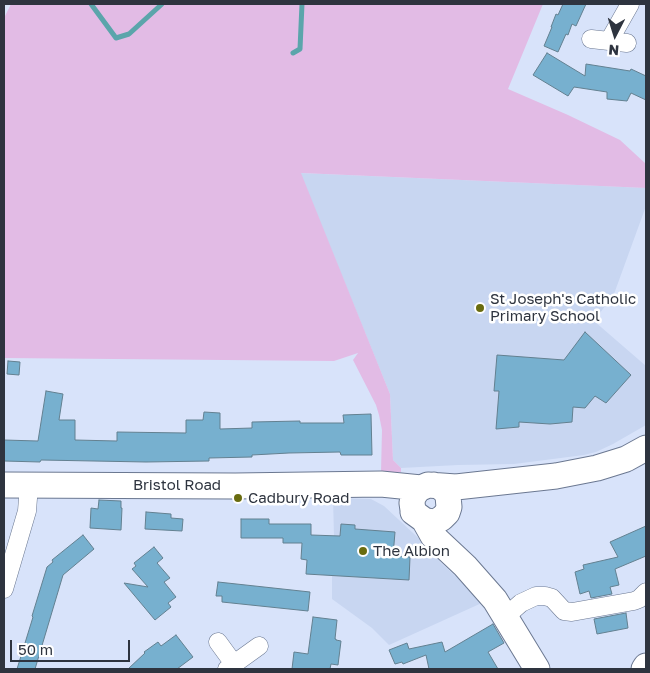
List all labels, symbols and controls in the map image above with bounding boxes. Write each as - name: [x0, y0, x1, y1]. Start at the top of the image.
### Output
- north arrow: [590, 10, 640, 60]
- text: N: [608, 42, 620, 59]
- place label: St Joseph's Catholic Primary School: [490, 290, 636, 325]
- marker: St Joseph's Catholic Primary School: [474, 302, 486, 314]
- street label: Bristol Road: [133, 476, 221, 494]
- place label: Cadbury Road: [248, 489, 349, 507]
- marker: Cadbury Road: [232, 492, 244, 504]
- place label: The Albion: [373, 542, 450, 560]
- marker: The Albion: [357, 545, 369, 557]
- scale bar: [12, 630, 132, 662]
- text: 50 m: [18, 640, 53, 658]

